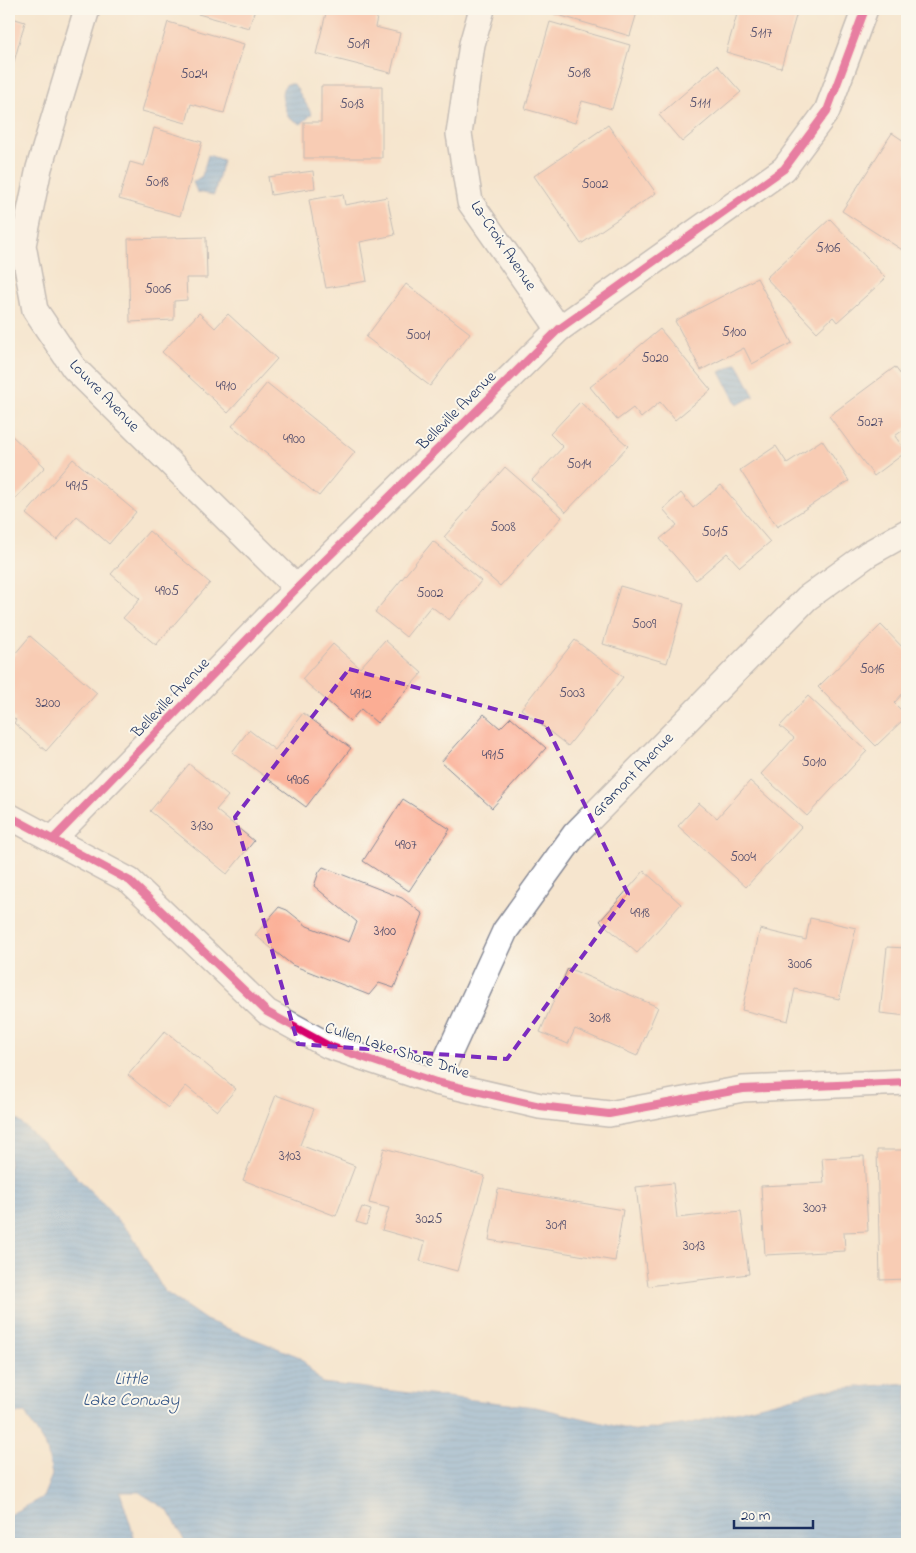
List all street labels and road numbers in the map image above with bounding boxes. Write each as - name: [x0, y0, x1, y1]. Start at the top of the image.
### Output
- street label: La-Croix Avenue: [464, 196, 543, 297]
- street label: Louvre Avenue: [63, 354, 146, 439]
- street label: Belleville Avenue: [411, 365, 503, 457]
- street label: Belleville Avenue: [126, 652, 216, 744]
- street label: Gramont Avenue: [586, 727, 680, 823]
- street label: Cullen Lake Shore Drive: [322, 1016, 473, 1086]

